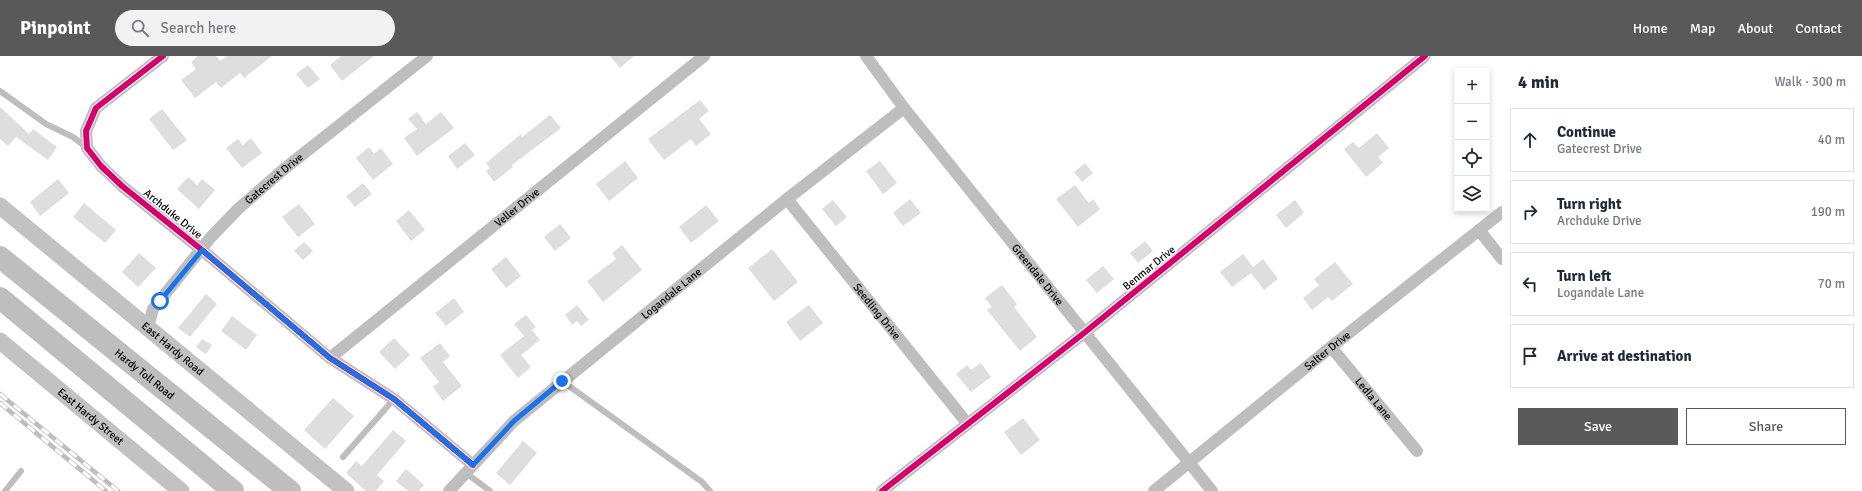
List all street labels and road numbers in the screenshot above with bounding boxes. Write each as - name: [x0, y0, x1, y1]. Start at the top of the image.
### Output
- street label: Gatecrest Drive: [242, 150, 305, 207]
- street label: Veller Drive: [492, 185, 542, 229]
- street label: Archduke Drive: [141, 186, 205, 242]
- street label: Greendale Drive: [1009, 241, 1066, 308]
- street label: Benmar Drive: [1120, 243, 1178, 293]
- street label: Logandale Lane: [638, 265, 704, 322]
- street label: Seedling Drive: [851, 281, 904, 342]
- street label: East Hardy Road: [139, 319, 207, 378]
- street label: Salter Drive: [1301, 328, 1353, 373]
- street label: Hardy Toll Road: [112, 346, 177, 402]
- street label: Ledla Lane: [1352, 375, 1395, 422]
- street label: East Hardy Street: [55, 385, 127, 448]

